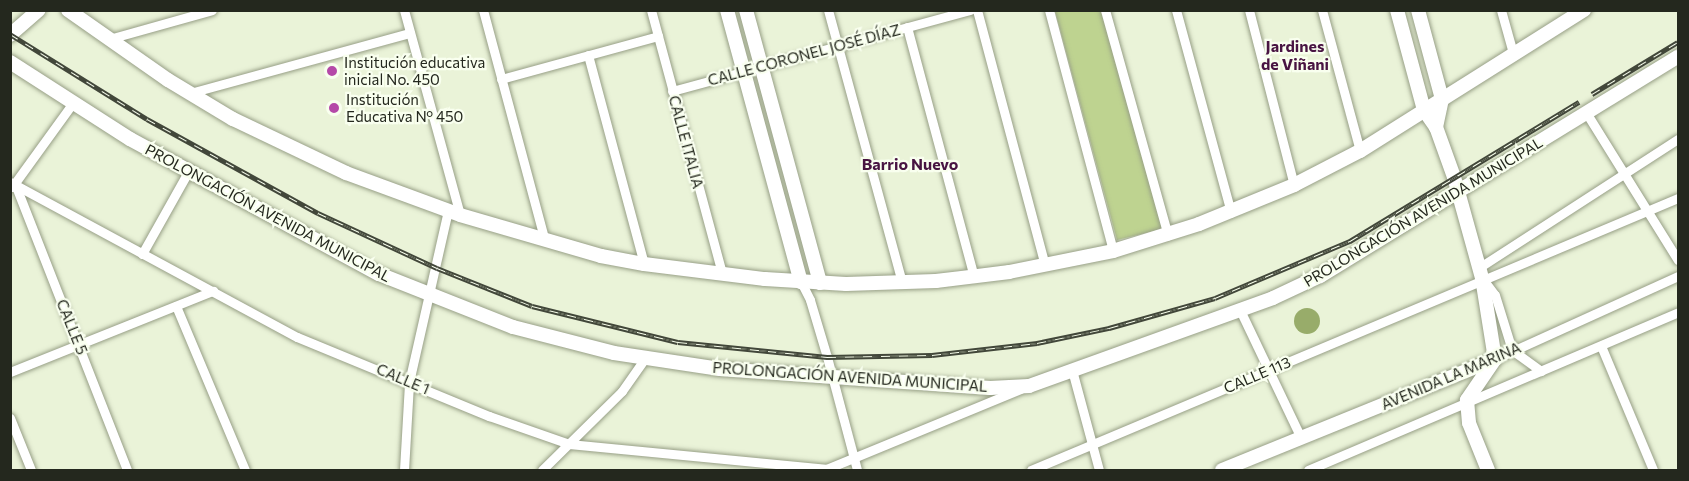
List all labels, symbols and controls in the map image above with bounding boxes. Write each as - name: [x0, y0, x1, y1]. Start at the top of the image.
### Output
- street label: CALLE CORONEL JOSÉ DÍAZ: [706, 21, 902, 89]
- district label: Jardines de Viñani: [1261, 36, 1329, 74]
- place label: Institución educativa inicial No. 450: [344, 53, 485, 88]
- marker: Institución educativa inicial No. 450: [325, 64, 339, 78]
- place label: Institución Educativa Nº 450: [346, 90, 463, 125]
- street label: CALLE ITALIA: [665, 94, 707, 190]
- marker: Institución Educativa Nº 450: [327, 101, 341, 115]
- street label: PROLONGACIÓN AVENIDA MUNICIPAL: [1300, 133, 1546, 291]
- street label: PROLONGACIÓN AVENIDA MUNICIPAL: [142, 140, 394, 286]
- district label: Barrio Nuevo: [862, 154, 958, 174]
- street label: CALLE 5: [53, 297, 91, 357]
- street label: AVENIDA LA MARINA: [1378, 338, 1524, 414]
- street label: CALLE 113: [1221, 353, 1293, 397]
- street label: PROLONGACIÓN AVENIDA MUNICIPAL: [712, 358, 988, 396]
- street label: CALLE 1: [374, 360, 432, 398]

